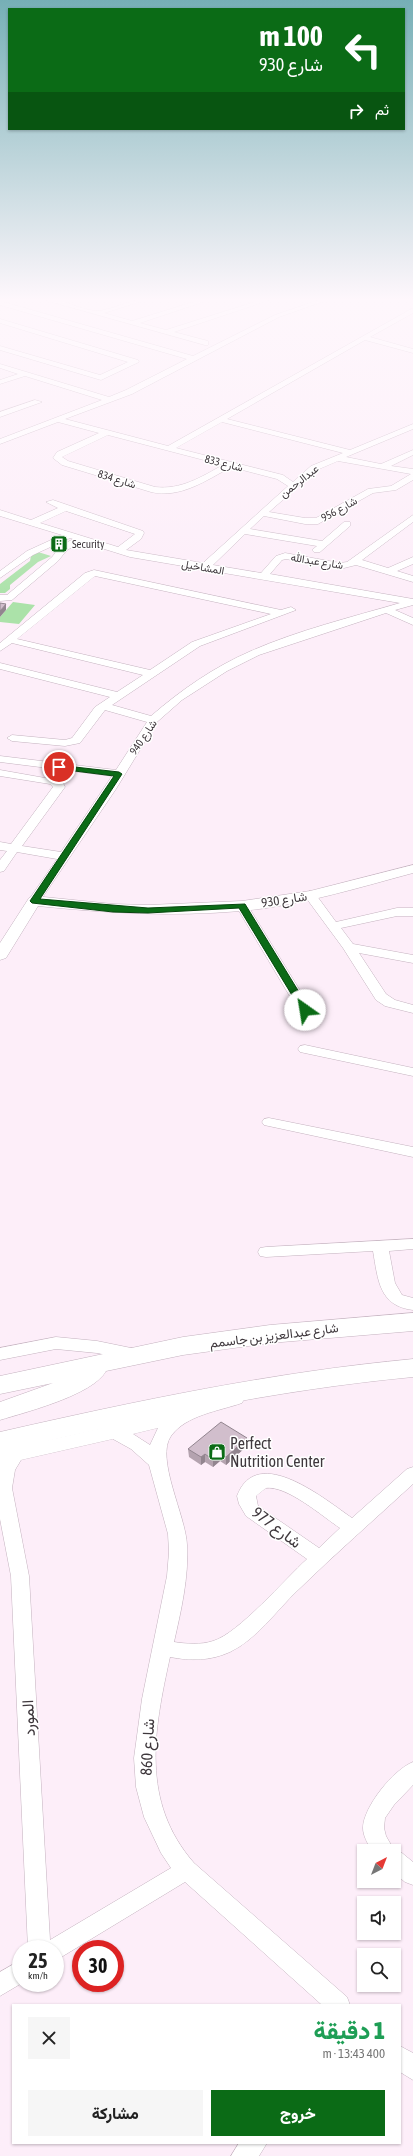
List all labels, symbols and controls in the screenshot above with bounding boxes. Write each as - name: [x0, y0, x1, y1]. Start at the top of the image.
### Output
- text: 100 m: [260, 20, 323, 52]
- icon: left: [337, 24, 389, 76]
- text: شارع 930: [259, 54, 323, 75]
- icon: right: [345, 100, 367, 122]
- text: ثم: [375, 101, 389, 118]
- street label: شارع 833: [203, 452, 245, 476]
- street label: عبدالرحمن: [277, 462, 322, 501]
- street label: شارع 834: [96, 468, 138, 492]
- street label: شارع 956: [319, 494, 360, 525]
- building icon: Security: [49, 534, 69, 554]
- place label: Security: [72, 538, 105, 550]
- street label: شارع عبدالله: [290, 551, 344, 573]
- street label: المشاخيل: [180, 557, 225, 578]
- street label: شارع 940: [127, 717, 161, 758]
- pin: [42, 750, 76, 784]
- icon: arrive: [48, 756, 70, 778]
- street label: شارع 930: [260, 888, 308, 912]
- position arrow: [284, 989, 326, 1031]
- street label: شارع عبدالعزيز بن جاسمم: [209, 1320, 340, 1353]
- place label: Perfect Nutrition Center: [230, 1434, 325, 1470]
- shop icon: Perfect Nutrition Center: [207, 1442, 227, 1462]
- street label: شارع 977: [247, 1503, 305, 1554]
- street label: المورد: [18, 1699, 40, 1737]
- street label: شارع 860: [137, 1718, 160, 1776]
- north arrow: [357, 1844, 401, 1888]
- map controls: [357, 1844, 401, 1992]
- button: sound: [357, 1896, 401, 1940]
- speed limit sign: 30: [72, 1940, 124, 1992]
- button: search: [357, 1948, 401, 1992]
- text: 25: [29, 1949, 47, 1972]
- text: km/h: [28, 1970, 48, 1981]
- button: close: [28, 2017, 70, 2059]
- text: 1 دقيقة: [314, 2017, 385, 2044]
- text: 400 m · 13:43: [322, 2046, 385, 2061]
- button: مشاركة: [28, 2090, 203, 2136]
- button: خروج: [211, 2090, 385, 2136]

